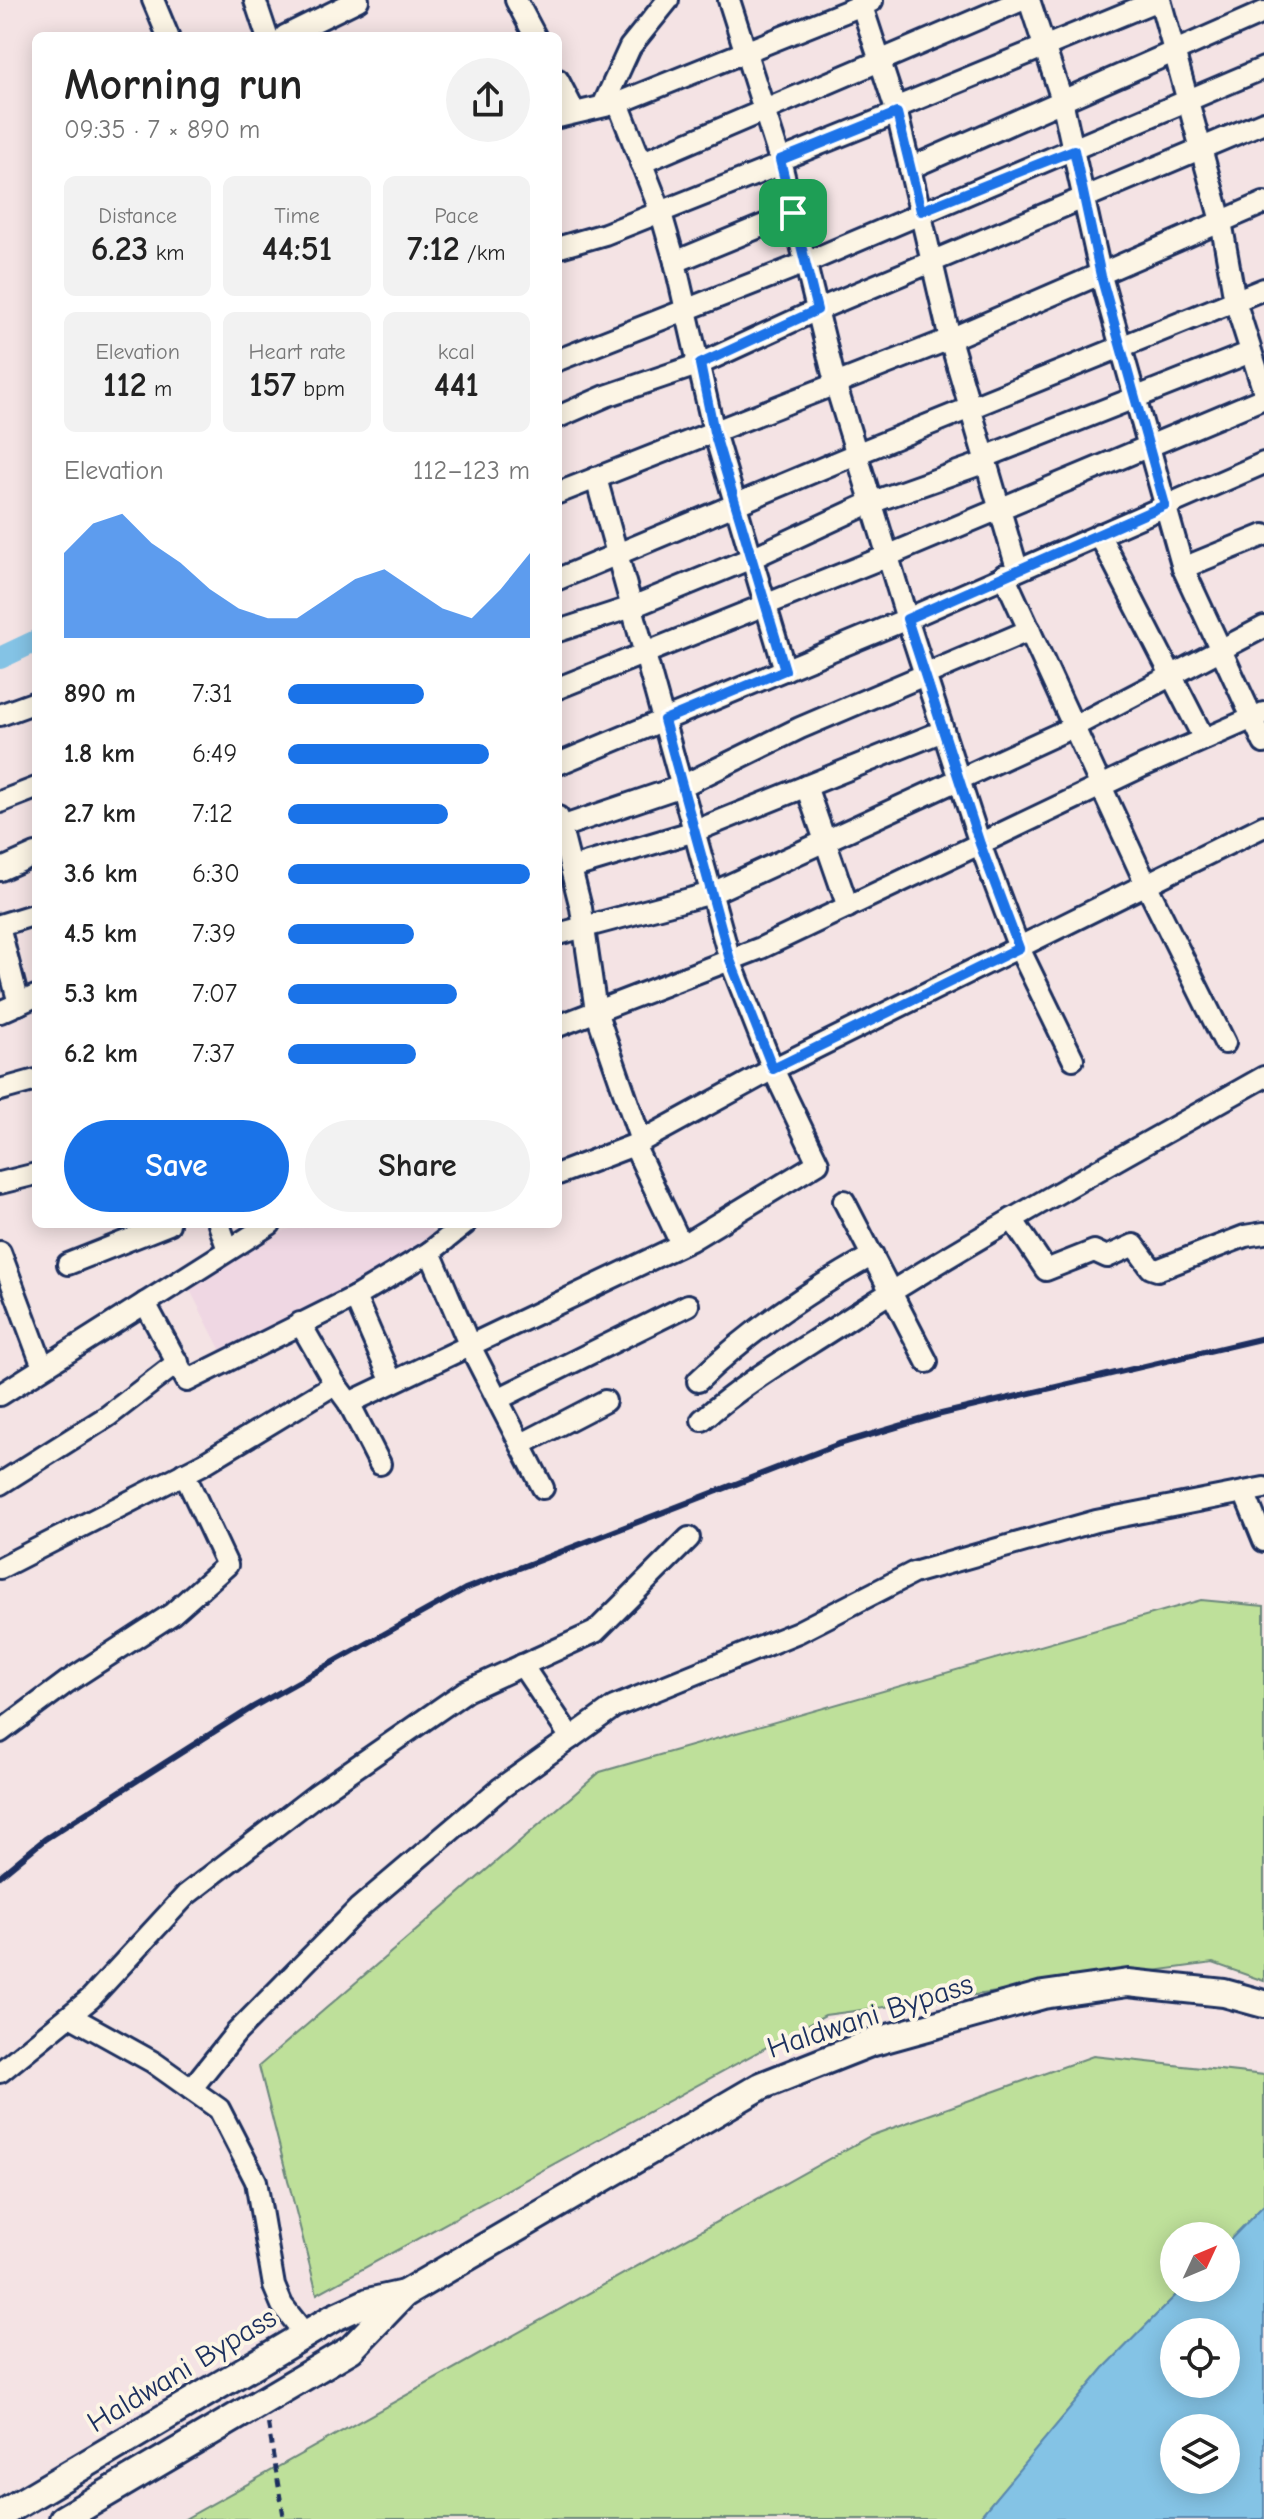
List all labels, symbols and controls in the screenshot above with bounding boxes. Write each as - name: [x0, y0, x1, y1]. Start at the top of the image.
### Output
- button: share: [446, 58, 530, 142]
- text: Morning run: [64, 59, 303, 110]
- text: 09:35 · 7 × 890 m: [64, 115, 260, 145]
- pin: [759, 179, 827, 247]
- icon: arrive: [771, 191, 815, 235]
- text: Distance: [98, 203, 177, 229]
- text: Time: [274, 203, 320, 229]
- text: Pace: [434, 203, 479, 229]
- text: 6.23: [91, 229, 148, 269]
- text: 44:51: [262, 229, 332, 269]
- text: 7:12: [407, 229, 460, 269]
- text: km: [148, 240, 185, 266]
- text: /km: [460, 240, 506, 266]
- text: Elevation: [96, 339, 180, 365]
- text: Heart rate: [248, 339, 345, 365]
- text: kcal: [438, 339, 475, 365]
- text: 112: [103, 365, 147, 405]
- text: 157: [249, 365, 296, 405]
- text: 441: [434, 365, 479, 405]
- text: m: [147, 376, 172, 402]
- text: bpm: [296, 376, 345, 402]
- text: Elevation: [64, 456, 164, 486]
- text: 112–123 m: [413, 456, 530, 486]
- text: 890 m: [64, 679, 136, 709]
- text: 7:31: [192, 679, 232, 709]
- text: 1.8 km: [64, 739, 135, 769]
- text: 6:49: [192, 739, 237, 769]
- text: 2.7 km: [64, 799, 136, 829]
- text: 7:12: [192, 799, 233, 829]
- text: 3.6 km: [64, 859, 138, 889]
- text: 6:30: [192, 859, 240, 889]
- text: 4.5 km: [64, 919, 137, 949]
- text: 7:39: [192, 919, 236, 949]
- text: 5.3 km: [64, 979, 138, 1009]
- text: 7:07: [192, 979, 237, 1009]
- text: 6.2 km: [64, 1039, 138, 1069]
- text: 7:37: [192, 1039, 234, 1069]
- button: Save: [64, 1120, 289, 1212]
- button: Share: [305, 1120, 530, 1212]
- street label: Haldwani Bypass: [763, 1966, 977, 2066]
- north arrow: [1160, 2222, 1240, 2302]
- map controls: [1160, 2222, 1240, 2494]
- street label: Haldwani Bypass: [81, 2300, 283, 2440]
- button: locate: [1160, 2318, 1240, 2398]
- button: layers: [1160, 2414, 1240, 2494]

